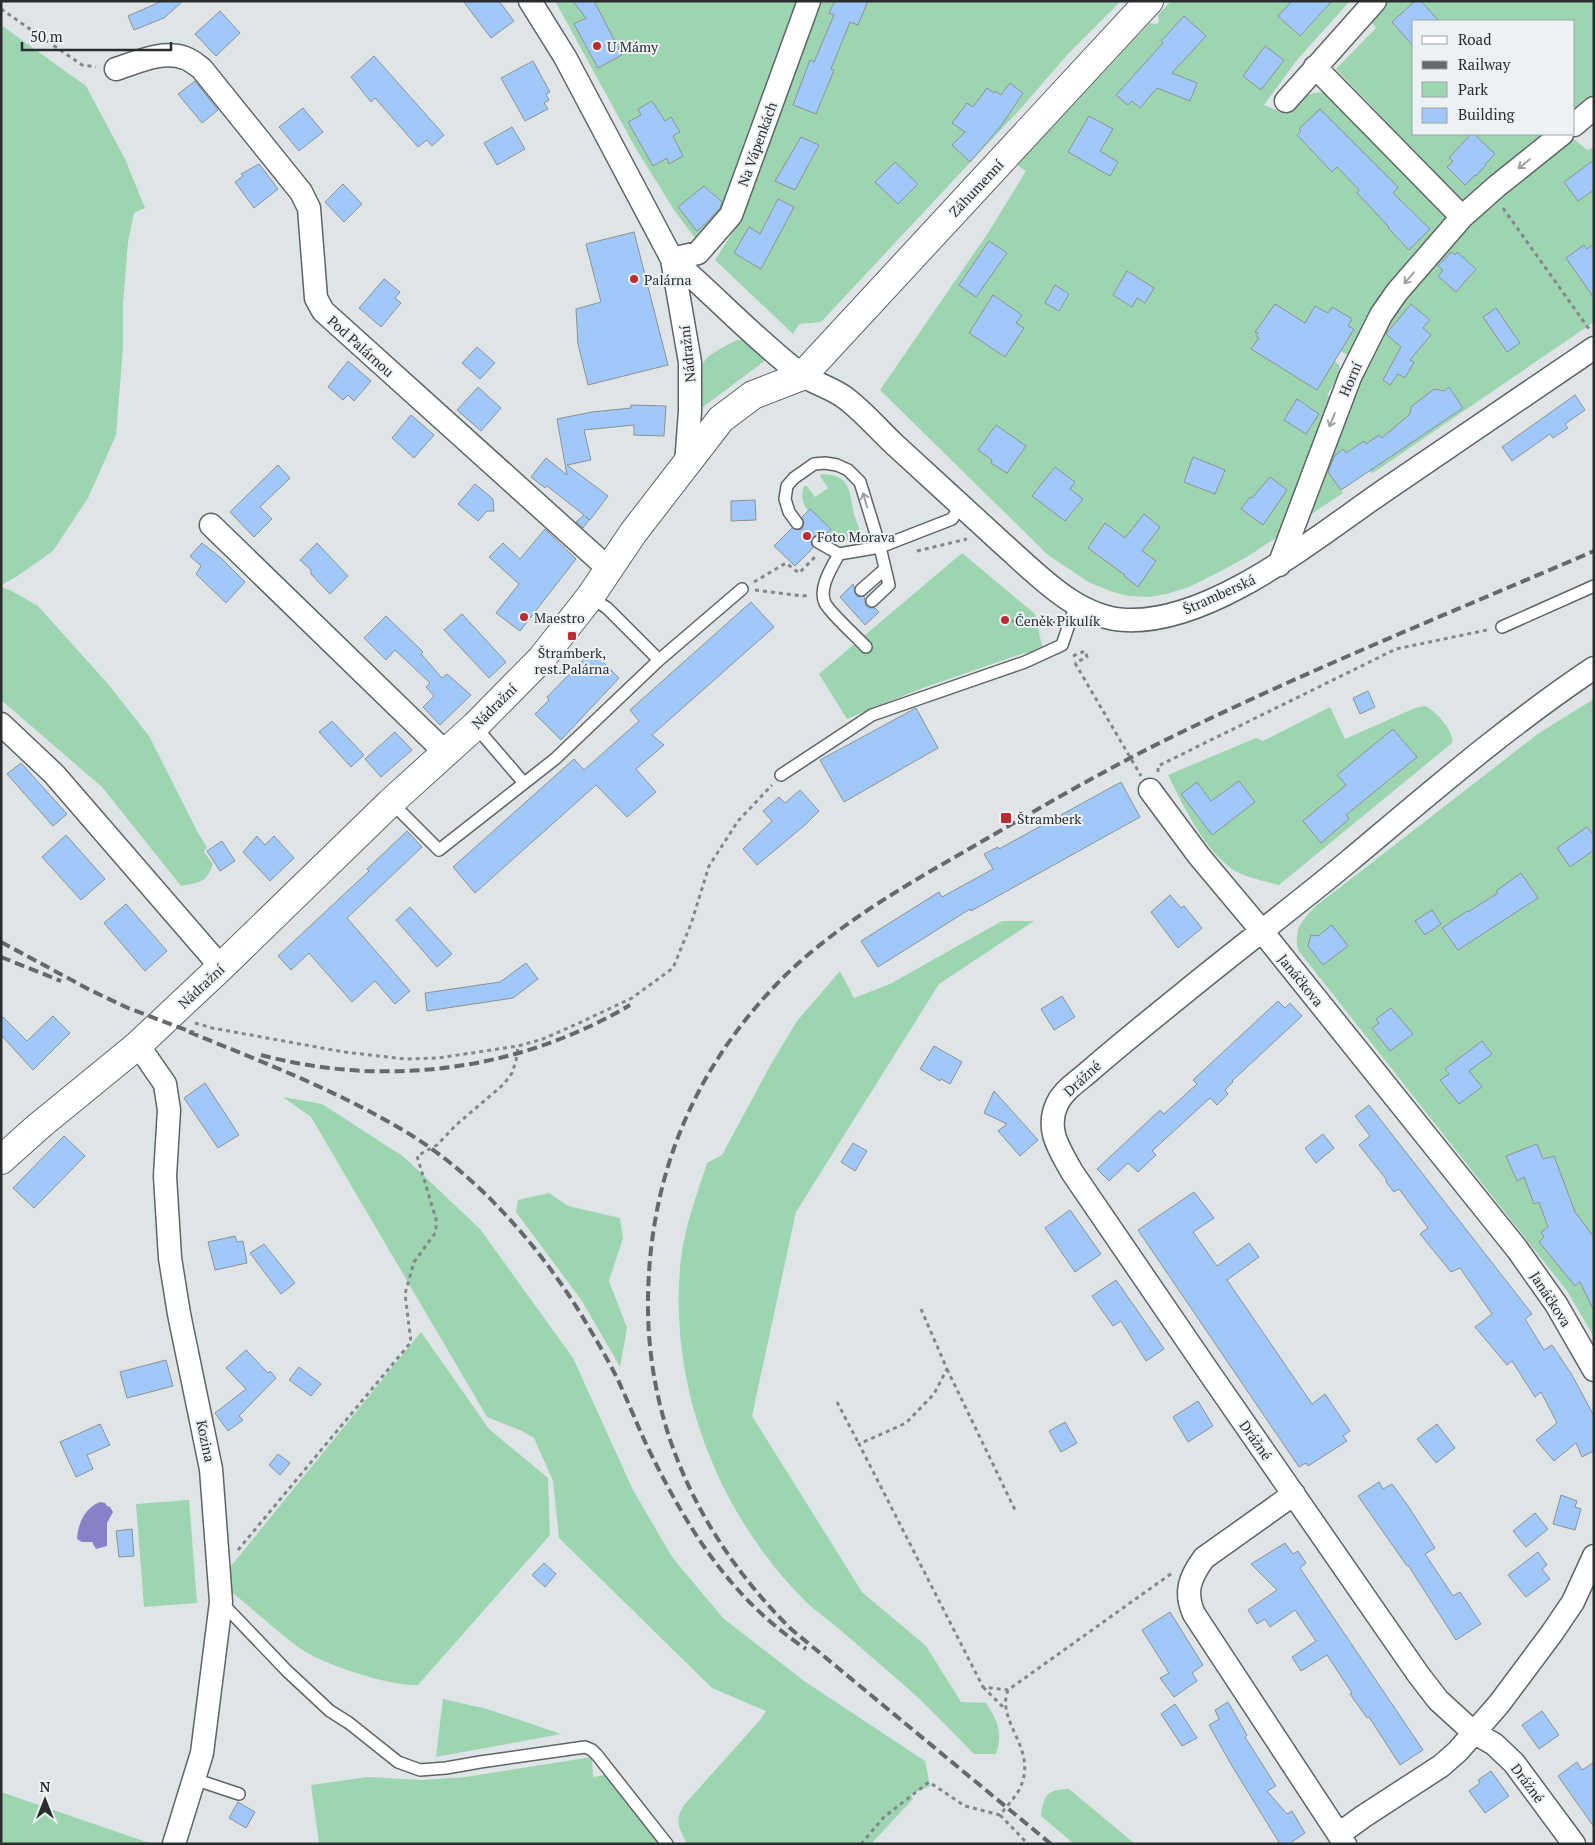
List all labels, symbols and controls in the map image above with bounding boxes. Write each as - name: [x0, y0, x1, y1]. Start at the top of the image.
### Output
- scale bar: [22, 20, 171, 52]
- legend: [1412, 20, 1575, 135]
- text: 50 m: [30, 26, 63, 46]
- text: Road: [1458, 29, 1491, 49]
- place label: U Mámy: [607, 37, 659, 56]
- marker: U Mámy: [591, 40, 603, 52]
- text: Railway: [1458, 54, 1511, 74]
- text: Park: [1458, 79, 1488, 99]
- street label: Na Vápenkách: [733, 99, 781, 189]
- text: Building: [1458, 104, 1516, 124]
- street label: Záhumenní: [945, 155, 1008, 221]
- one-way arrow: [1518, 159, 1531, 170]
- place label: Palárna: [644, 270, 691, 289]
- one-way arrow: [1403, 272, 1415, 285]
- marker: Palárna: [628, 273, 640, 285]
- street label: Pod Palárnou: [324, 311, 398, 381]
- street label: Nádražní: [674, 324, 699, 383]
- street label: Horní: [1334, 358, 1366, 399]
- one-way arrow: [1327, 412, 1336, 427]
- one-way arrow: [860, 493, 869, 509]
- place label: Foto Morava: [817, 527, 895, 546]
- marker: Foto Morava: [801, 530, 813, 542]
- street label: Štramberská: [1180, 570, 1258, 618]
- place label: Maestro: [534, 608, 585, 627]
- marker: Maestro: [518, 611, 530, 623]
- place label: Čeněk Pikulík: [1015, 611, 1101, 630]
- marker: Čeněk Pikulík: [999, 614, 1011, 626]
- marker: Štramberk, rest.Palárna: [566, 630, 578, 642]
- place label: Štramberk, rest.Palárna: [534, 643, 610, 678]
- street label: Nádražní: [467, 679, 521, 733]
- place label: Štramberk: [1017, 809, 1082, 828]
- marker: Štramberk: [999, 811, 1013, 825]
- street label: Janáčkova: [1274, 950, 1328, 1010]
- street label: Nádražní: [174, 959, 229, 1012]
- street label: Drážné: [1059, 1056, 1105, 1100]
- street label: Janáčkova: [1526, 1268, 1576, 1330]
- street label: Drážné: [1235, 1416, 1277, 1464]
- street label: Kozina: [192, 1418, 220, 1464]
- street label: Drážné: [1507, 1759, 1549, 1807]
- north arrow: [20, 1775, 70, 1825]
- text: N: [40, 1777, 51, 1796]

